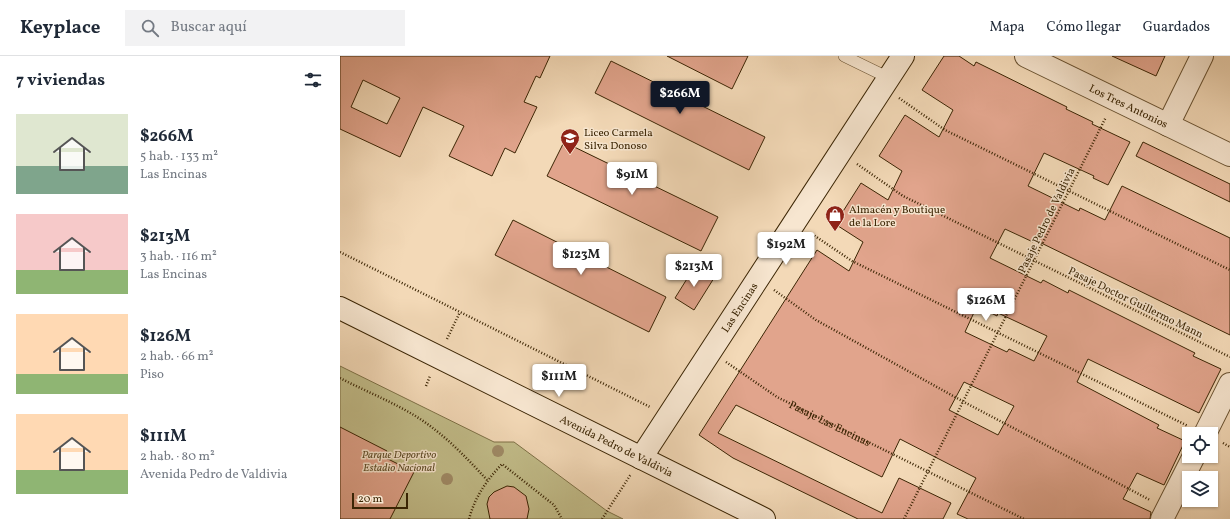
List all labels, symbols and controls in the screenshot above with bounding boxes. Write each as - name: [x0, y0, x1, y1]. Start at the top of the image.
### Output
- search box: [125, 10, 405, 46]
- text: Keyplace: [20, 15, 101, 41]
- icon: search: [139, 17, 161, 39]
- text: Buscar aquí: [171, 17, 247, 38]
- text: Mapa: [990, 18, 1025, 37]
- text: Cómo llegar: [1047, 18, 1121, 37]
- text: Guardados: [1143, 18, 1210, 37]
- text: 7 viviendas: [16, 69, 105, 92]
- icon: filters: [302, 69, 324, 91]
- pin: $266M: [652, 81, 708, 115]
- street label: Los Tres Antonios: [1086, 82, 1170, 133]
- text: $266M: [660, 85, 700, 103]
- text: $266M: [140, 125, 193, 148]
- place label: Liceo Carmela Silva Donoso: [584, 126, 653, 154]
- school or university icon: Liceo Carmela Silva Donoso: [559, 127, 581, 155]
- icon: home: [48, 130, 96, 178]
- text: 5 hab. · 133 m²: [140, 148, 218, 166]
- pin: $91M: [608, 162, 656, 196]
- street label: Pasaje Pedro de Valdivia: [1015, 165, 1080, 276]
- text: Las Encinas: [140, 166, 207, 184]
- text: $91M: [616, 166, 648, 184]
- place label: Almacén y Boutique de la Lore: [849, 203, 945, 231]
- shop icon: Almacén y Boutique de la Lore: [824, 204, 846, 232]
- text: $213M: [140, 225, 190, 248]
- icon: home: [48, 230, 96, 278]
- pin: $192M: [758, 232, 814, 266]
- text: $192M: [767, 236, 805, 254]
- pin: $123M: [553, 242, 609, 276]
- text: $123M: [562, 246, 600, 264]
- text: 3 hab. · 116 m²: [140, 248, 217, 266]
- pin: $213M: [666, 254, 722, 288]
- text: $213M: [675, 258, 713, 276]
- street label: Pasaje Doctor Guillermo Mann: [1065, 264, 1206, 343]
- text: Las Encinas: [140, 266, 207, 284]
- street label: Las Encinas: [719, 280, 762, 336]
- pin: $126M: [958, 288, 1014, 322]
- text: $126M: [967, 292, 1005, 310]
- text: $126M: [140, 325, 191, 348]
- icon: home: [48, 330, 96, 378]
- text: 2 hab. · 66 m²: [140, 348, 214, 366]
- pin: $111M: [531, 364, 587, 398]
- text: Piso: [140, 366, 164, 384]
- text: $111M: [541, 368, 577, 386]
- street label: Pasaje Las Encinas: [786, 398, 873, 451]
- street label: Avenida Pedro de Valdivia: [557, 412, 676, 482]
- text: $111M: [140, 425, 186, 448]
- map controls: [1182, 427, 1218, 507]
- button: locate: [1182, 427, 1218, 463]
- icon: home: [48, 430, 96, 478]
- text: 2 hab. · 80 m²: [140, 448, 215, 466]
- park label: Parque Deportivo Estadio Nacional: [362, 448, 436, 476]
- text: Avenida Pedro de Valdivia: [140, 466, 287, 484]
- button: layers: [1182, 471, 1218, 507]
- scale bar: [352, 491, 408, 510]
- text: 20 m: [358, 492, 382, 507]

